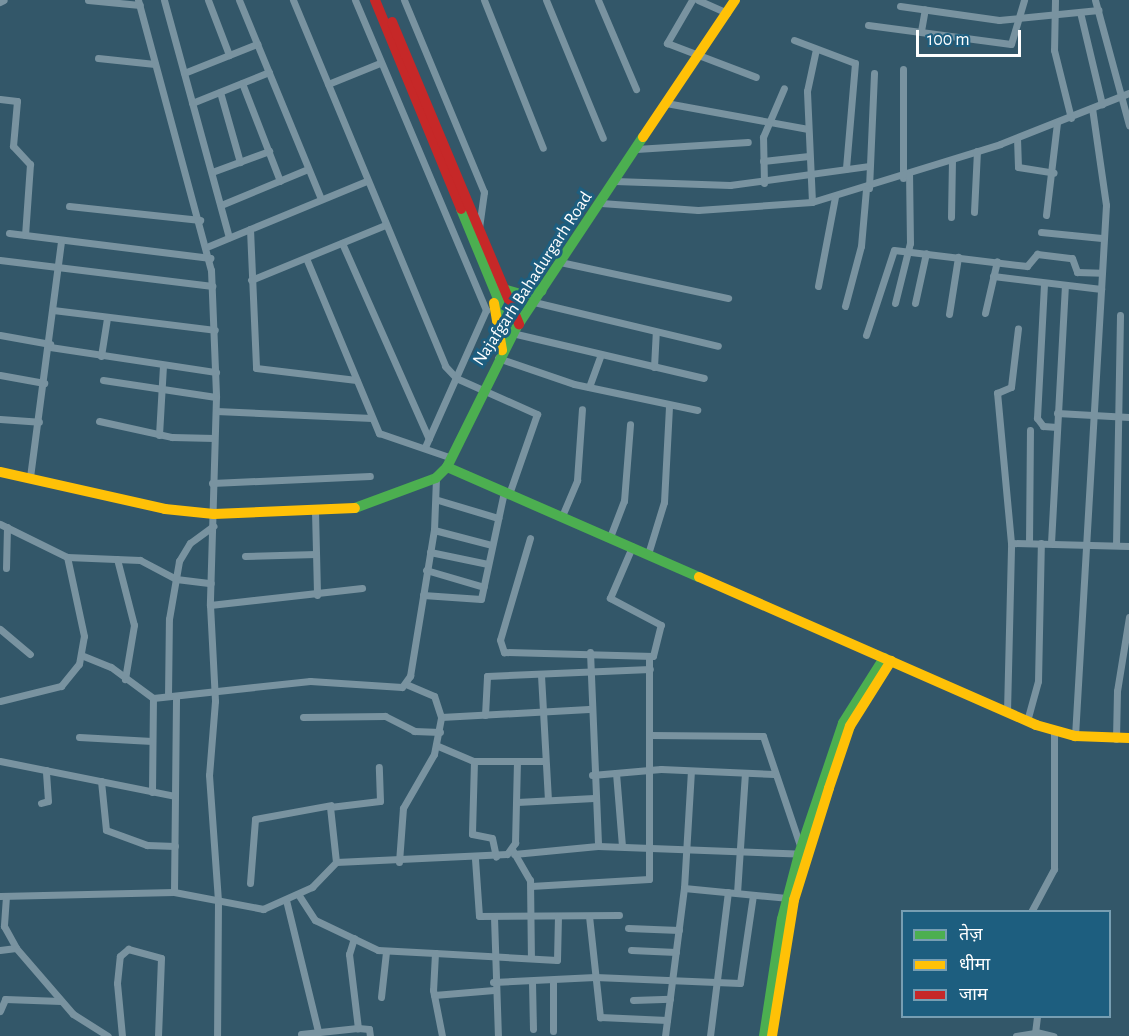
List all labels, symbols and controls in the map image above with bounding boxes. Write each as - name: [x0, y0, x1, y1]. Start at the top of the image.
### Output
- scale bar: [919, 18, 1024, 56]
- text: 100 m: [927, 31, 970, 49]
- street label: Najafgarh Bahadurgarh Road: [469, 188, 597, 370]
- legend: [901, 910, 1111, 1018]
- text: तेज़: [959, 926, 983, 944]
- text: धीमा: [959, 956, 990, 974]
- text: जाम: [959, 986, 988, 1004]

